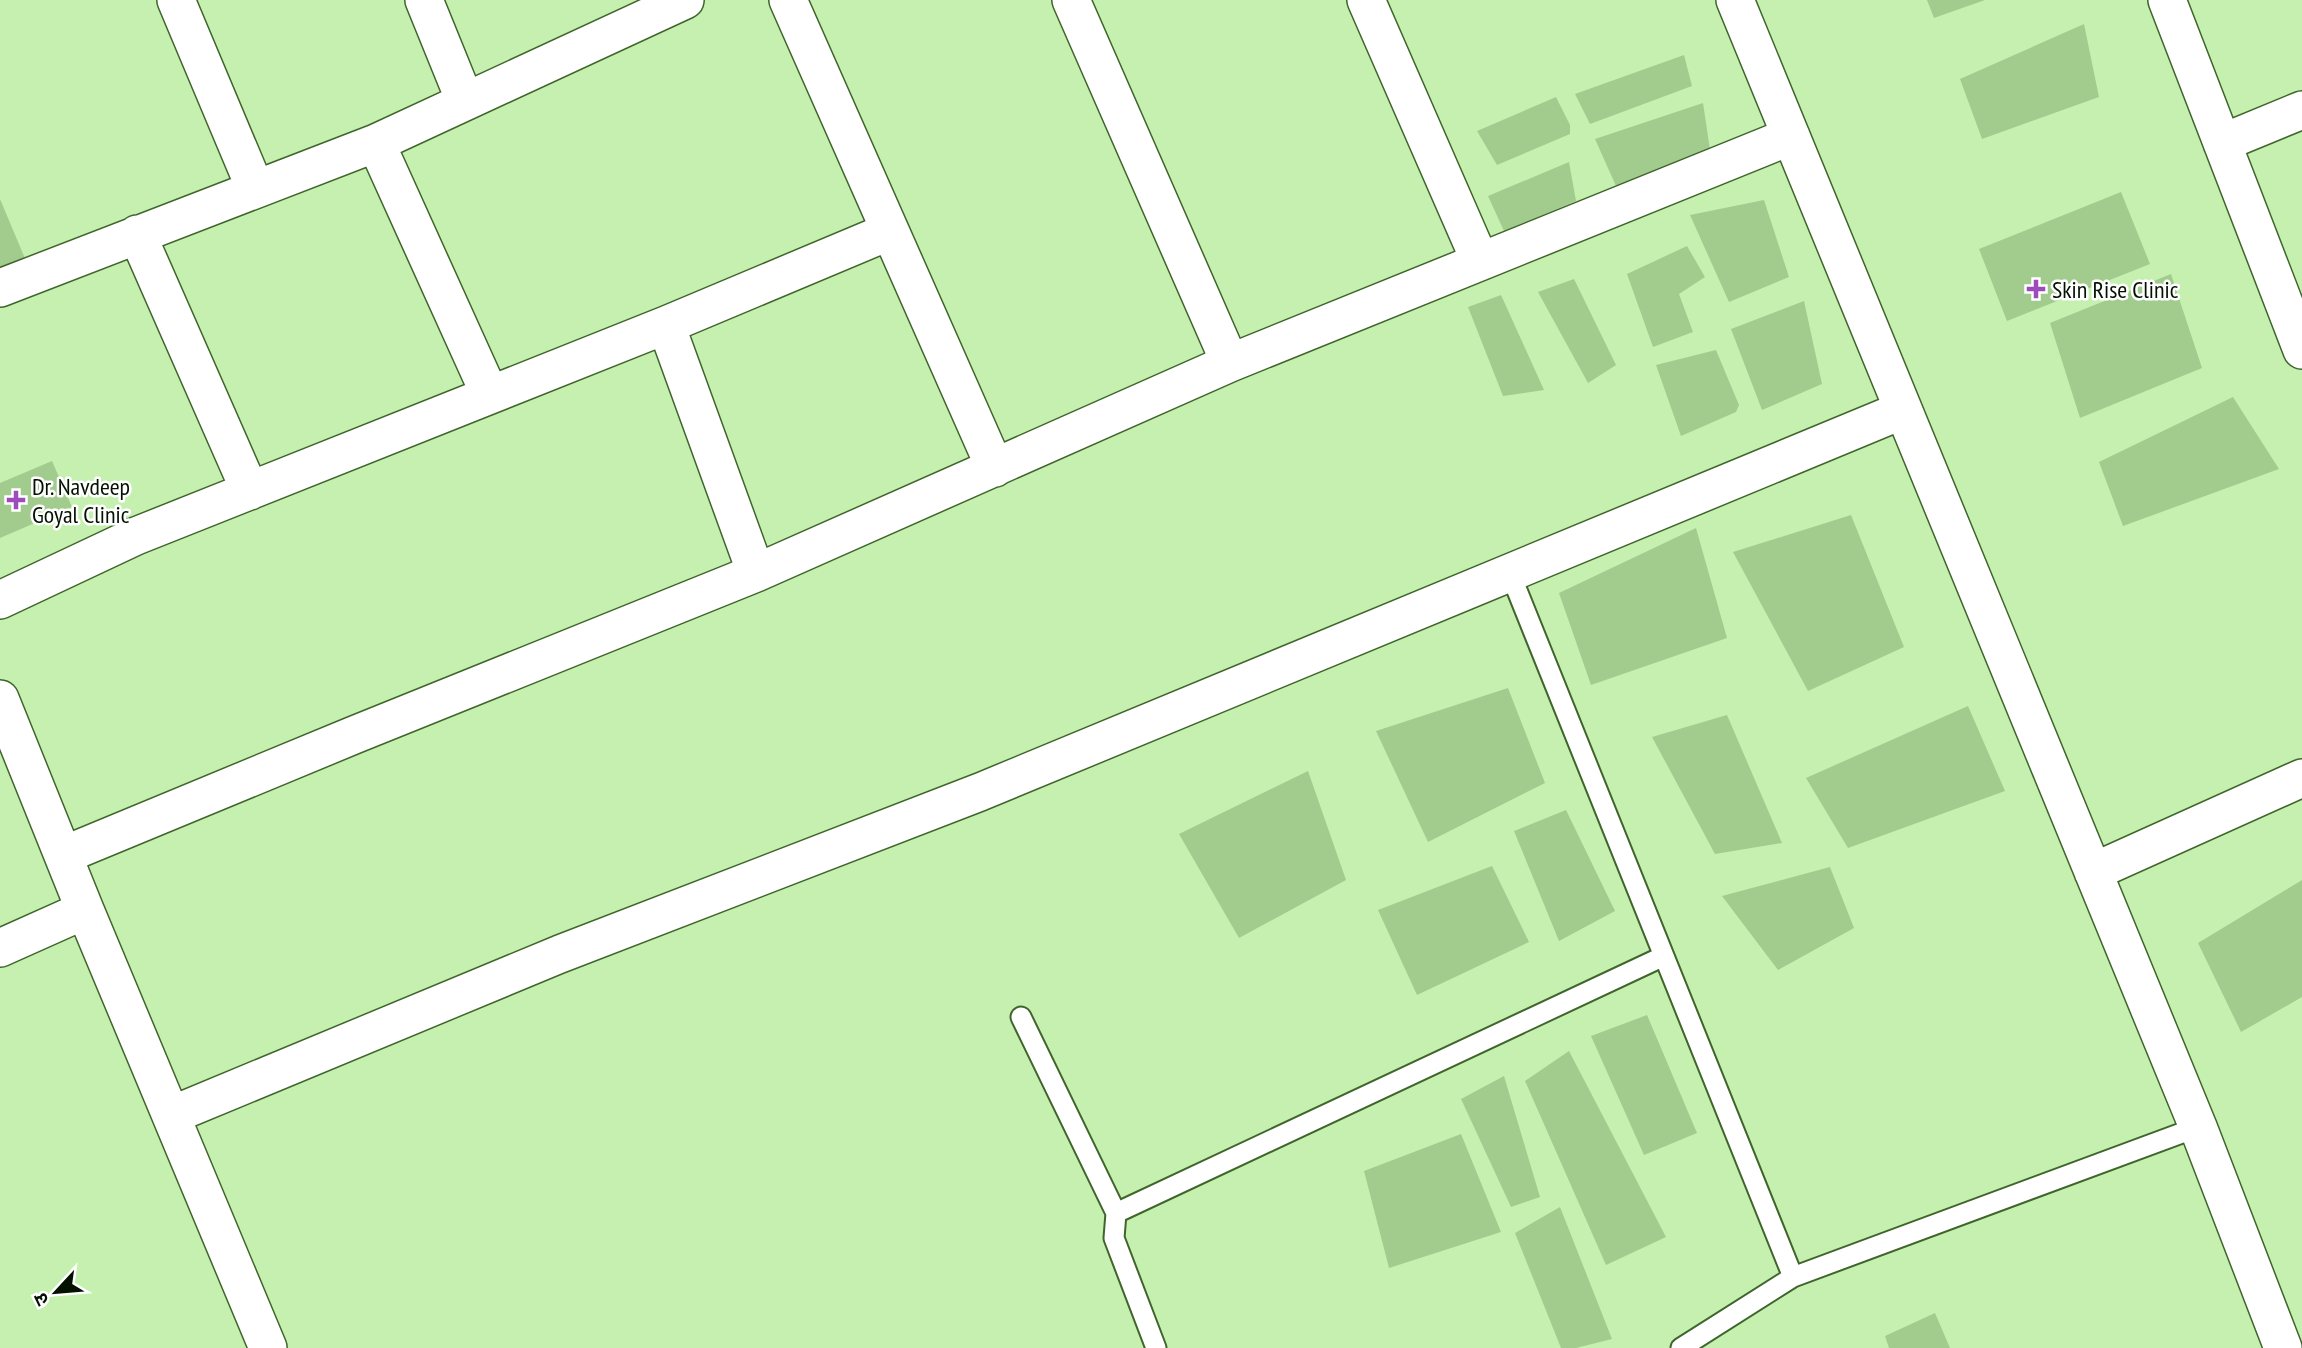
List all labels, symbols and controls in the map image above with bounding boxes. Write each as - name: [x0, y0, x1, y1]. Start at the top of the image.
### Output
- place label: Skin Rise Clinic: [2052, 274, 2179, 305]
- marker: Skin Rise Clinic: [2026, 279, 2046, 299]
- place label: Dr. Navdeep Goyal Clinic: [32, 471, 130, 530]
- marker: Dr. Navdeep Goyal Clinic: [6, 490, 26, 510]
- north arrow: [21, 1257, 91, 1327]
- text: उ: [27, 1288, 54, 1310]

